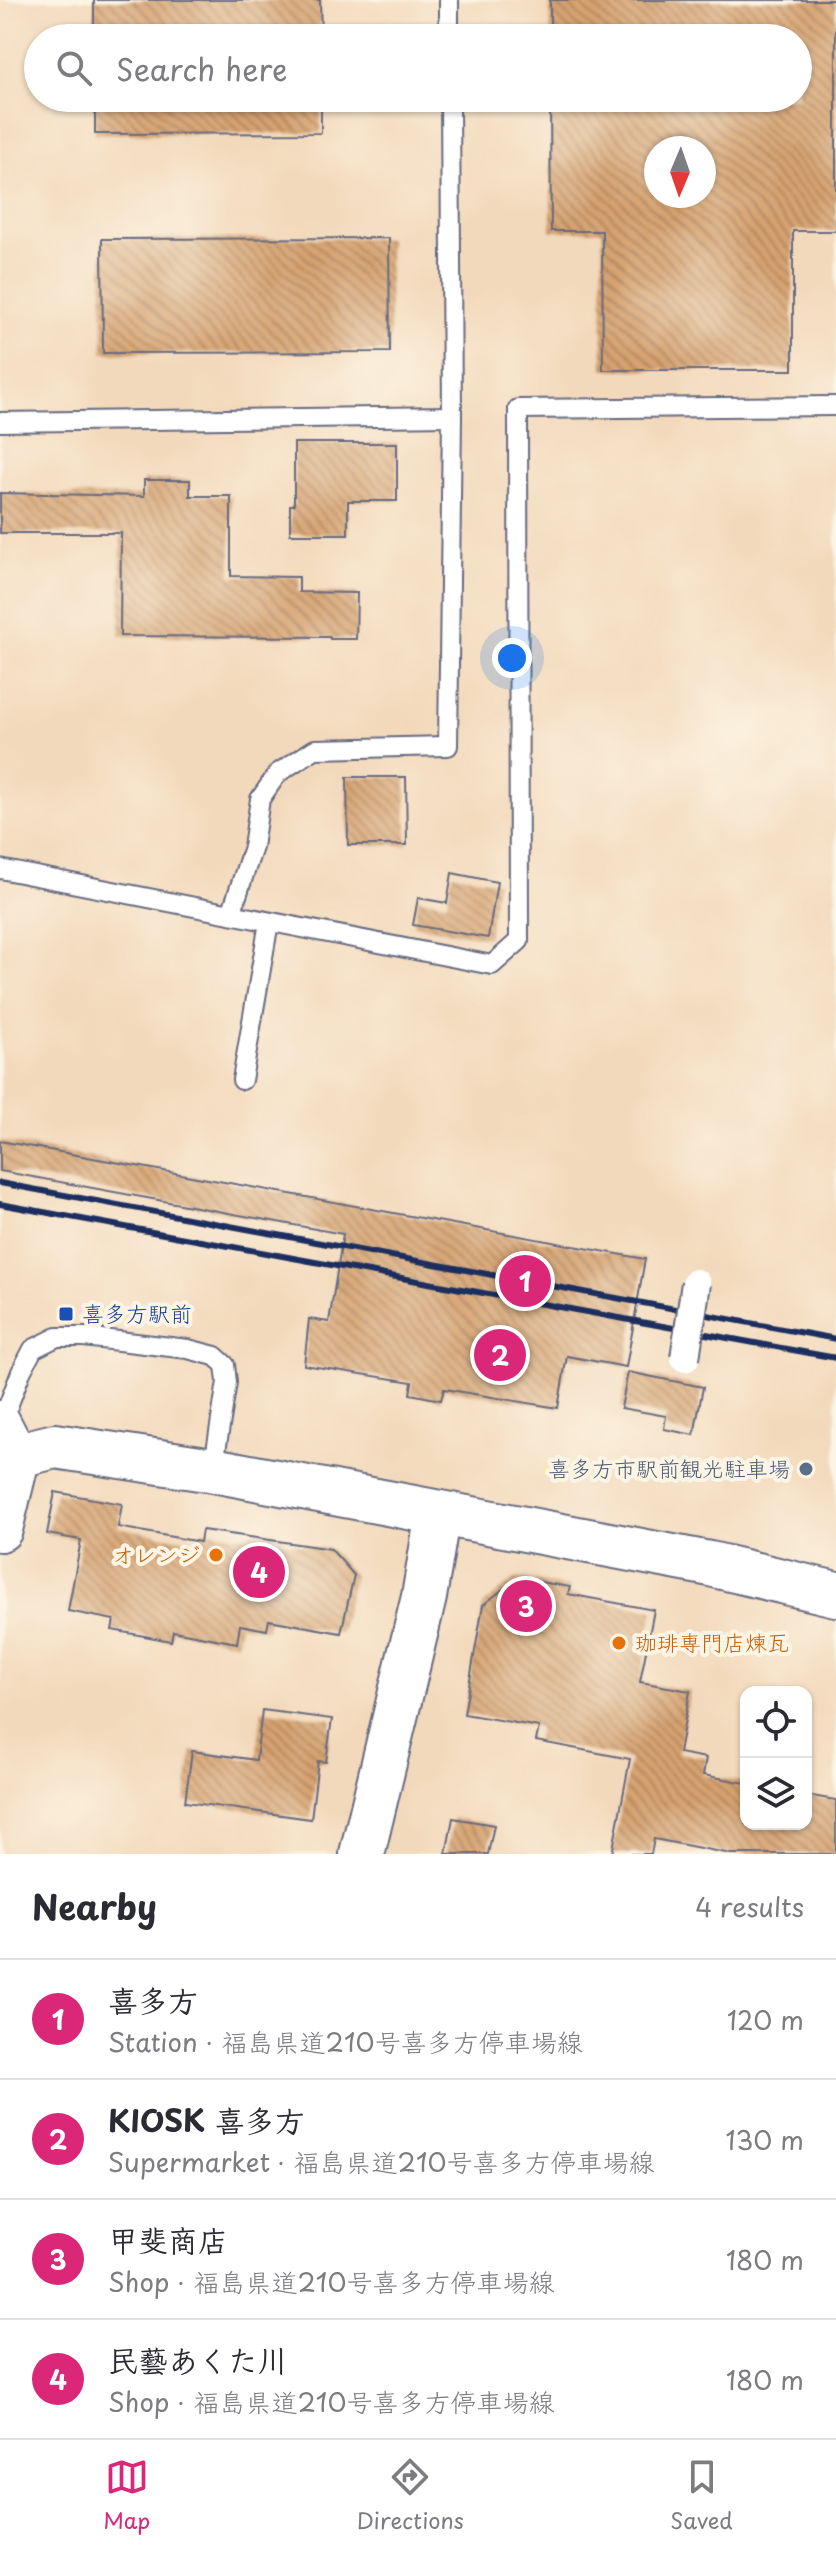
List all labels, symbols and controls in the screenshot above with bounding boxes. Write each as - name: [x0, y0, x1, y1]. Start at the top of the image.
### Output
- search box: [24, 24, 812, 112]
- icon: search: [52, 46, 96, 90]
- text: Search here: [116, 46, 288, 91]
- north arrow: [644, 136, 716, 208]
- your location: [492, 638, 532, 678]
- pin: 1: [499, 1251, 551, 1311]
- place label: 喜多方駅前: [82, 1296, 192, 1329]
- marker: 喜多方駅前: [57, 1305, 75, 1323]
- pin: 2: [474, 1325, 526, 1385]
- place label: 喜多方市駅前観光駐車場: [548, 1451, 790, 1484]
- marker: 喜多方市駅前観光駐車場: [797, 1460, 815, 1478]
- place label: オレンジ: [112, 1537, 200, 1570]
- pin: 4: [233, 1542, 285, 1602]
- marker: オレンジ: [207, 1546, 225, 1564]
- pin: 3: [500, 1576, 552, 1636]
- place label: 珈琲専門店煉瓦: [635, 1625, 789, 1658]
- marker: 珈琲専門店煉瓦: [610, 1634, 628, 1652]
- map controls: [740, 1686, 812, 1830]
- button: locate: [740, 1686, 812, 1758]
- button: layers: [740, 1758, 812, 1830]
- text: Nearby: [32, 1880, 157, 1932]
- text: 4 results: [695, 1887, 804, 1926]
- text: 喜多方: [108, 1977, 198, 2022]
- text: 1: [52, 2000, 64, 2039]
- text: 120 m: [727, 2000, 804, 2039]
- text: Station · 福島県道210号喜多方停車場線: [108, 2022, 583, 2061]
- text: KIOSK 喜多方: [108, 2097, 305, 2142]
- text: 2: [49, 2120, 67, 2159]
- text: 130 m: [725, 2120, 804, 2159]
- text: Supermarket · 福島県道210号喜多方停車場線: [108, 2142, 655, 2181]
- text: 甲斐商店: [108, 2217, 228, 2262]
- text: 3: [49, 2240, 67, 2279]
- text: 180 m: [726, 2240, 804, 2279]
- text: Shop · 福島県道210号喜多方停車場線: [108, 2262, 554, 2301]
- text: 民藝あくた川: [108, 2337, 288, 2382]
- text: 4: [49, 2360, 67, 2399]
- text: 180 m: [726, 2360, 804, 2399]
- text: Shop · 福島県道210号喜多方停車場線: [108, 2382, 554, 2421]
- tab: Map: [103, 2455, 150, 2536]
- tab: Directions: [357, 2455, 464, 2536]
- tab: Saved: [670, 2455, 733, 2536]

